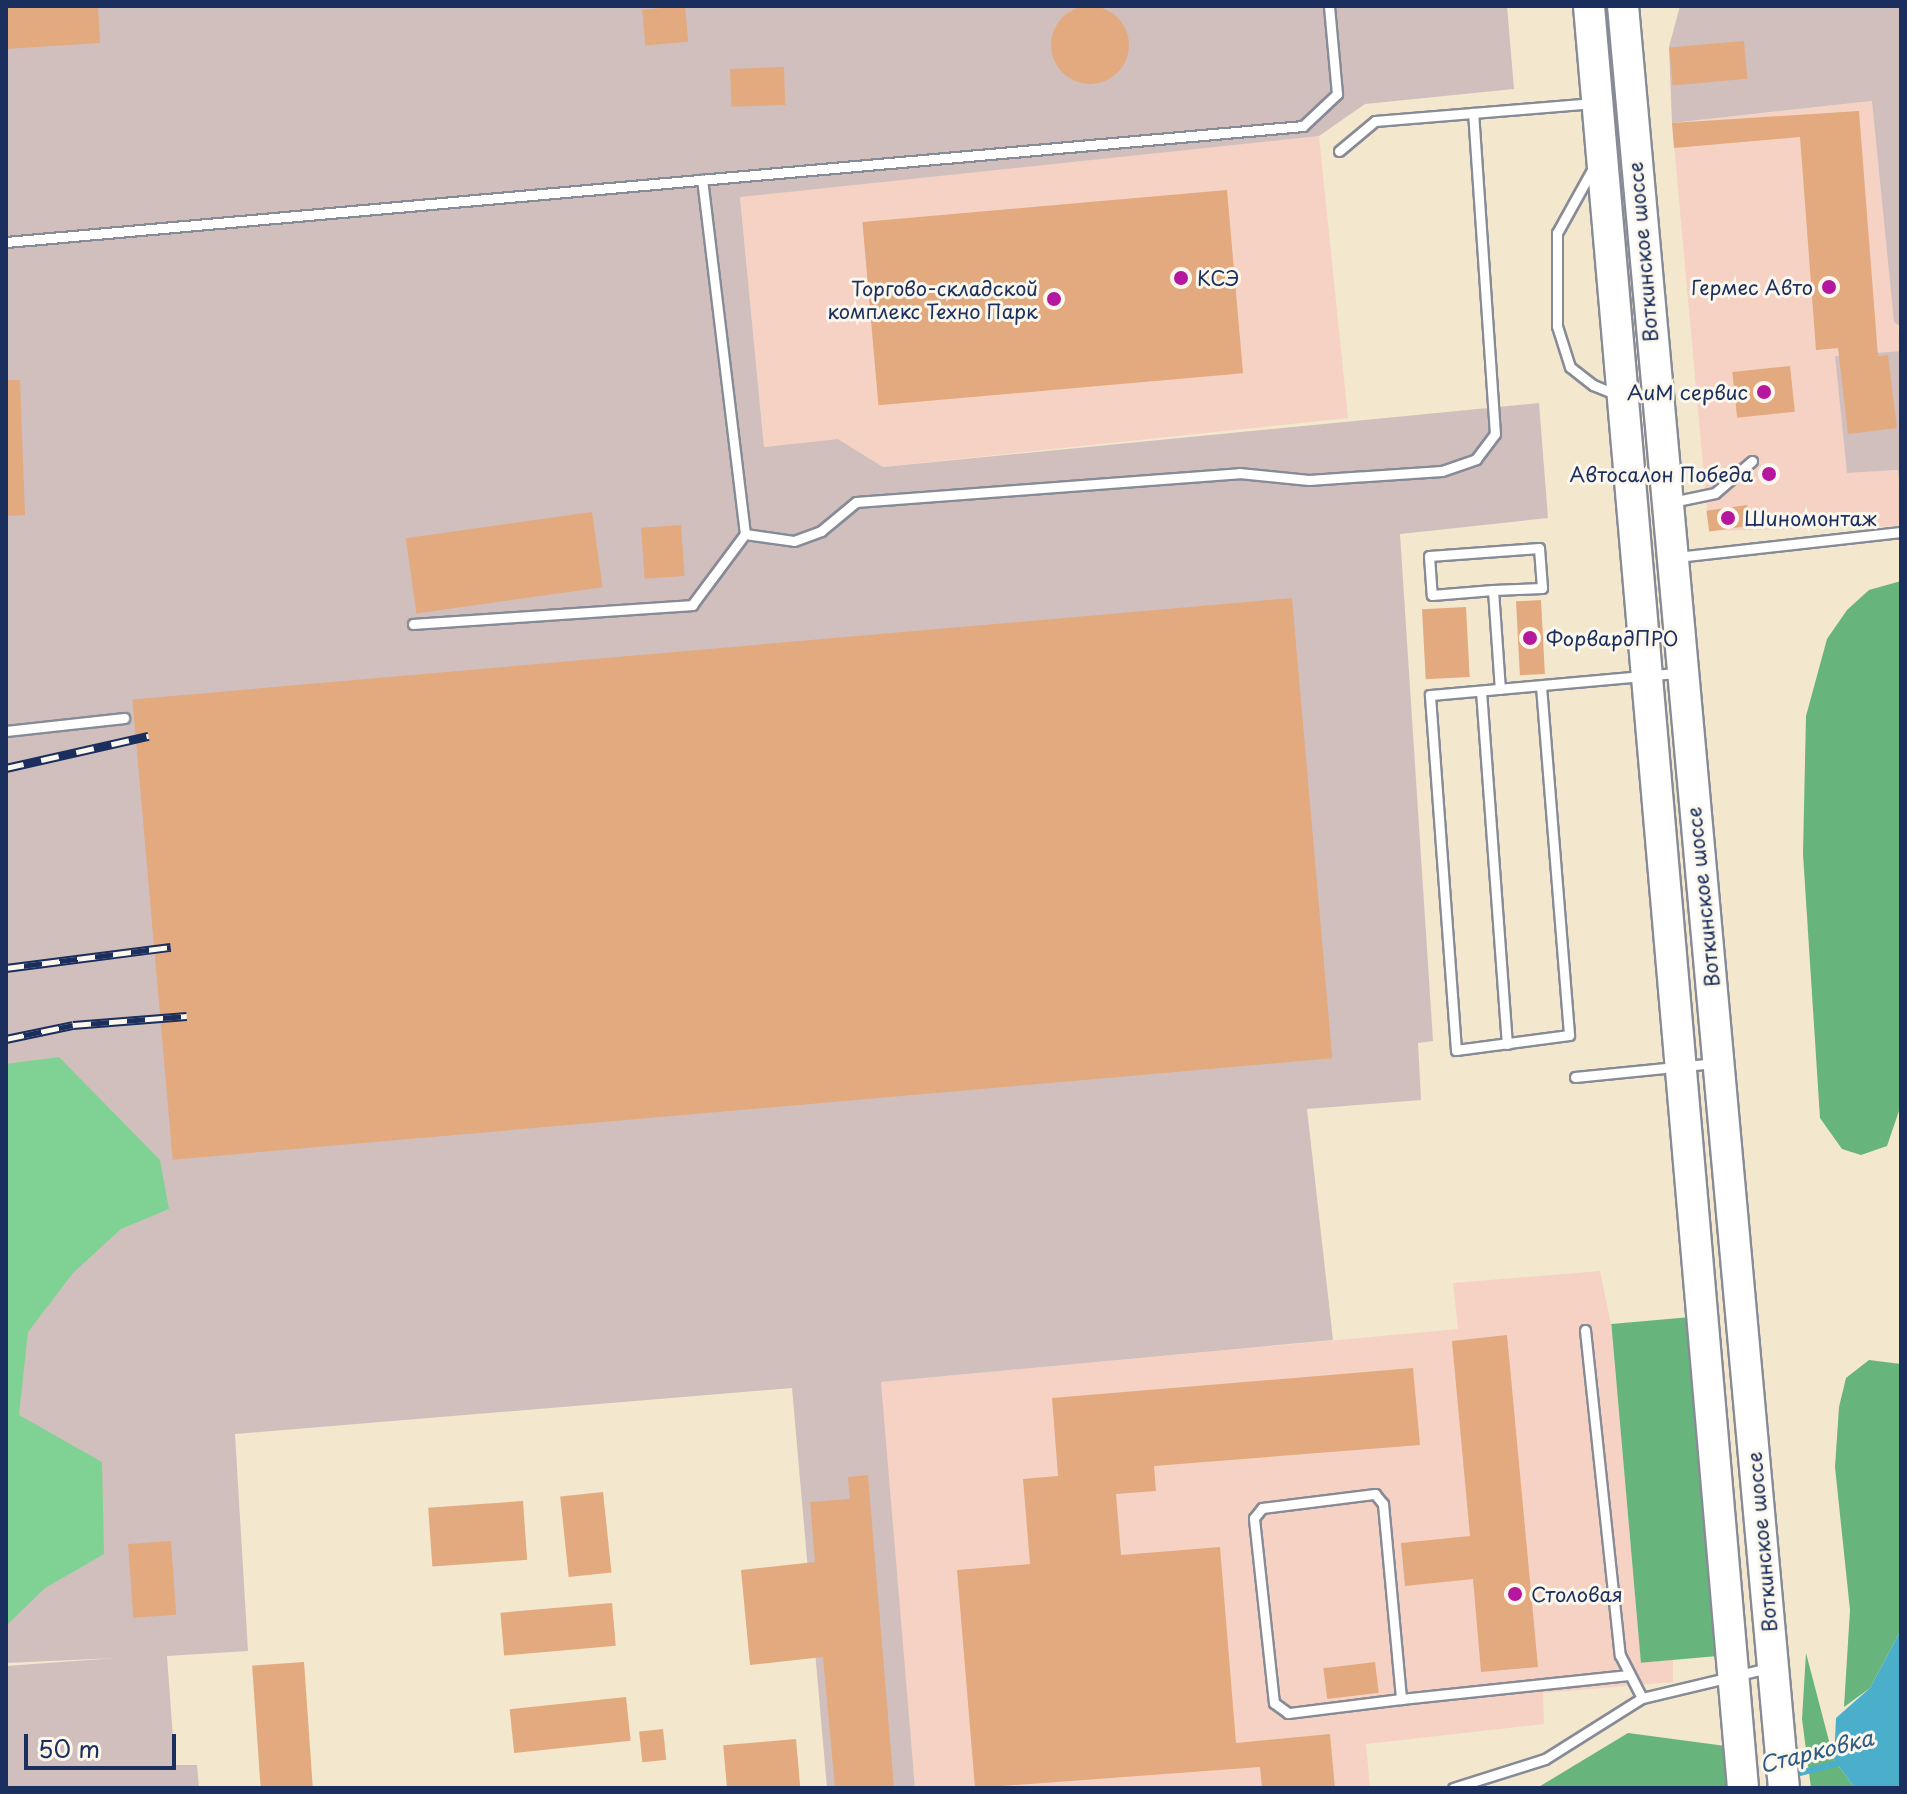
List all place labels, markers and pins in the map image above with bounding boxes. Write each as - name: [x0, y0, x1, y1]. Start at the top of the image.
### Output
- place label: КСЭ: [1197, 266, 1239, 290]
- marker: КСЭ: [1172, 269, 1190, 287]
- place label: Гермес Авто: [1691, 275, 1813, 299]
- place label: Торгово-складской комплекс Техно Парк: [826, 276, 1038, 323]
- marker: Гермес Авто: [1820, 278, 1838, 296]
- marker: Торгово-складской комплекс Техно Парк: [1045, 290, 1063, 308]
- place label: АиМ сервис: [1628, 380, 1748, 404]
- marker: АиМ сервис: [1755, 383, 1773, 401]
- place label: Автосалон Победа: [1569, 462, 1753, 486]
- marker: Автосалон Победа: [1760, 465, 1778, 483]
- place label: Шиномонтаж: [1744, 506, 1876, 530]
- marker: Шиномонтаж: [1719, 509, 1737, 527]
- place label: ФорвардПРО: [1546, 626, 1679, 650]
- marker: ФорвардПРО: [1521, 629, 1539, 647]
- place label: Столовая: [1531, 1582, 1623, 1606]
- marker: Столовая: [1506, 1585, 1524, 1603]

